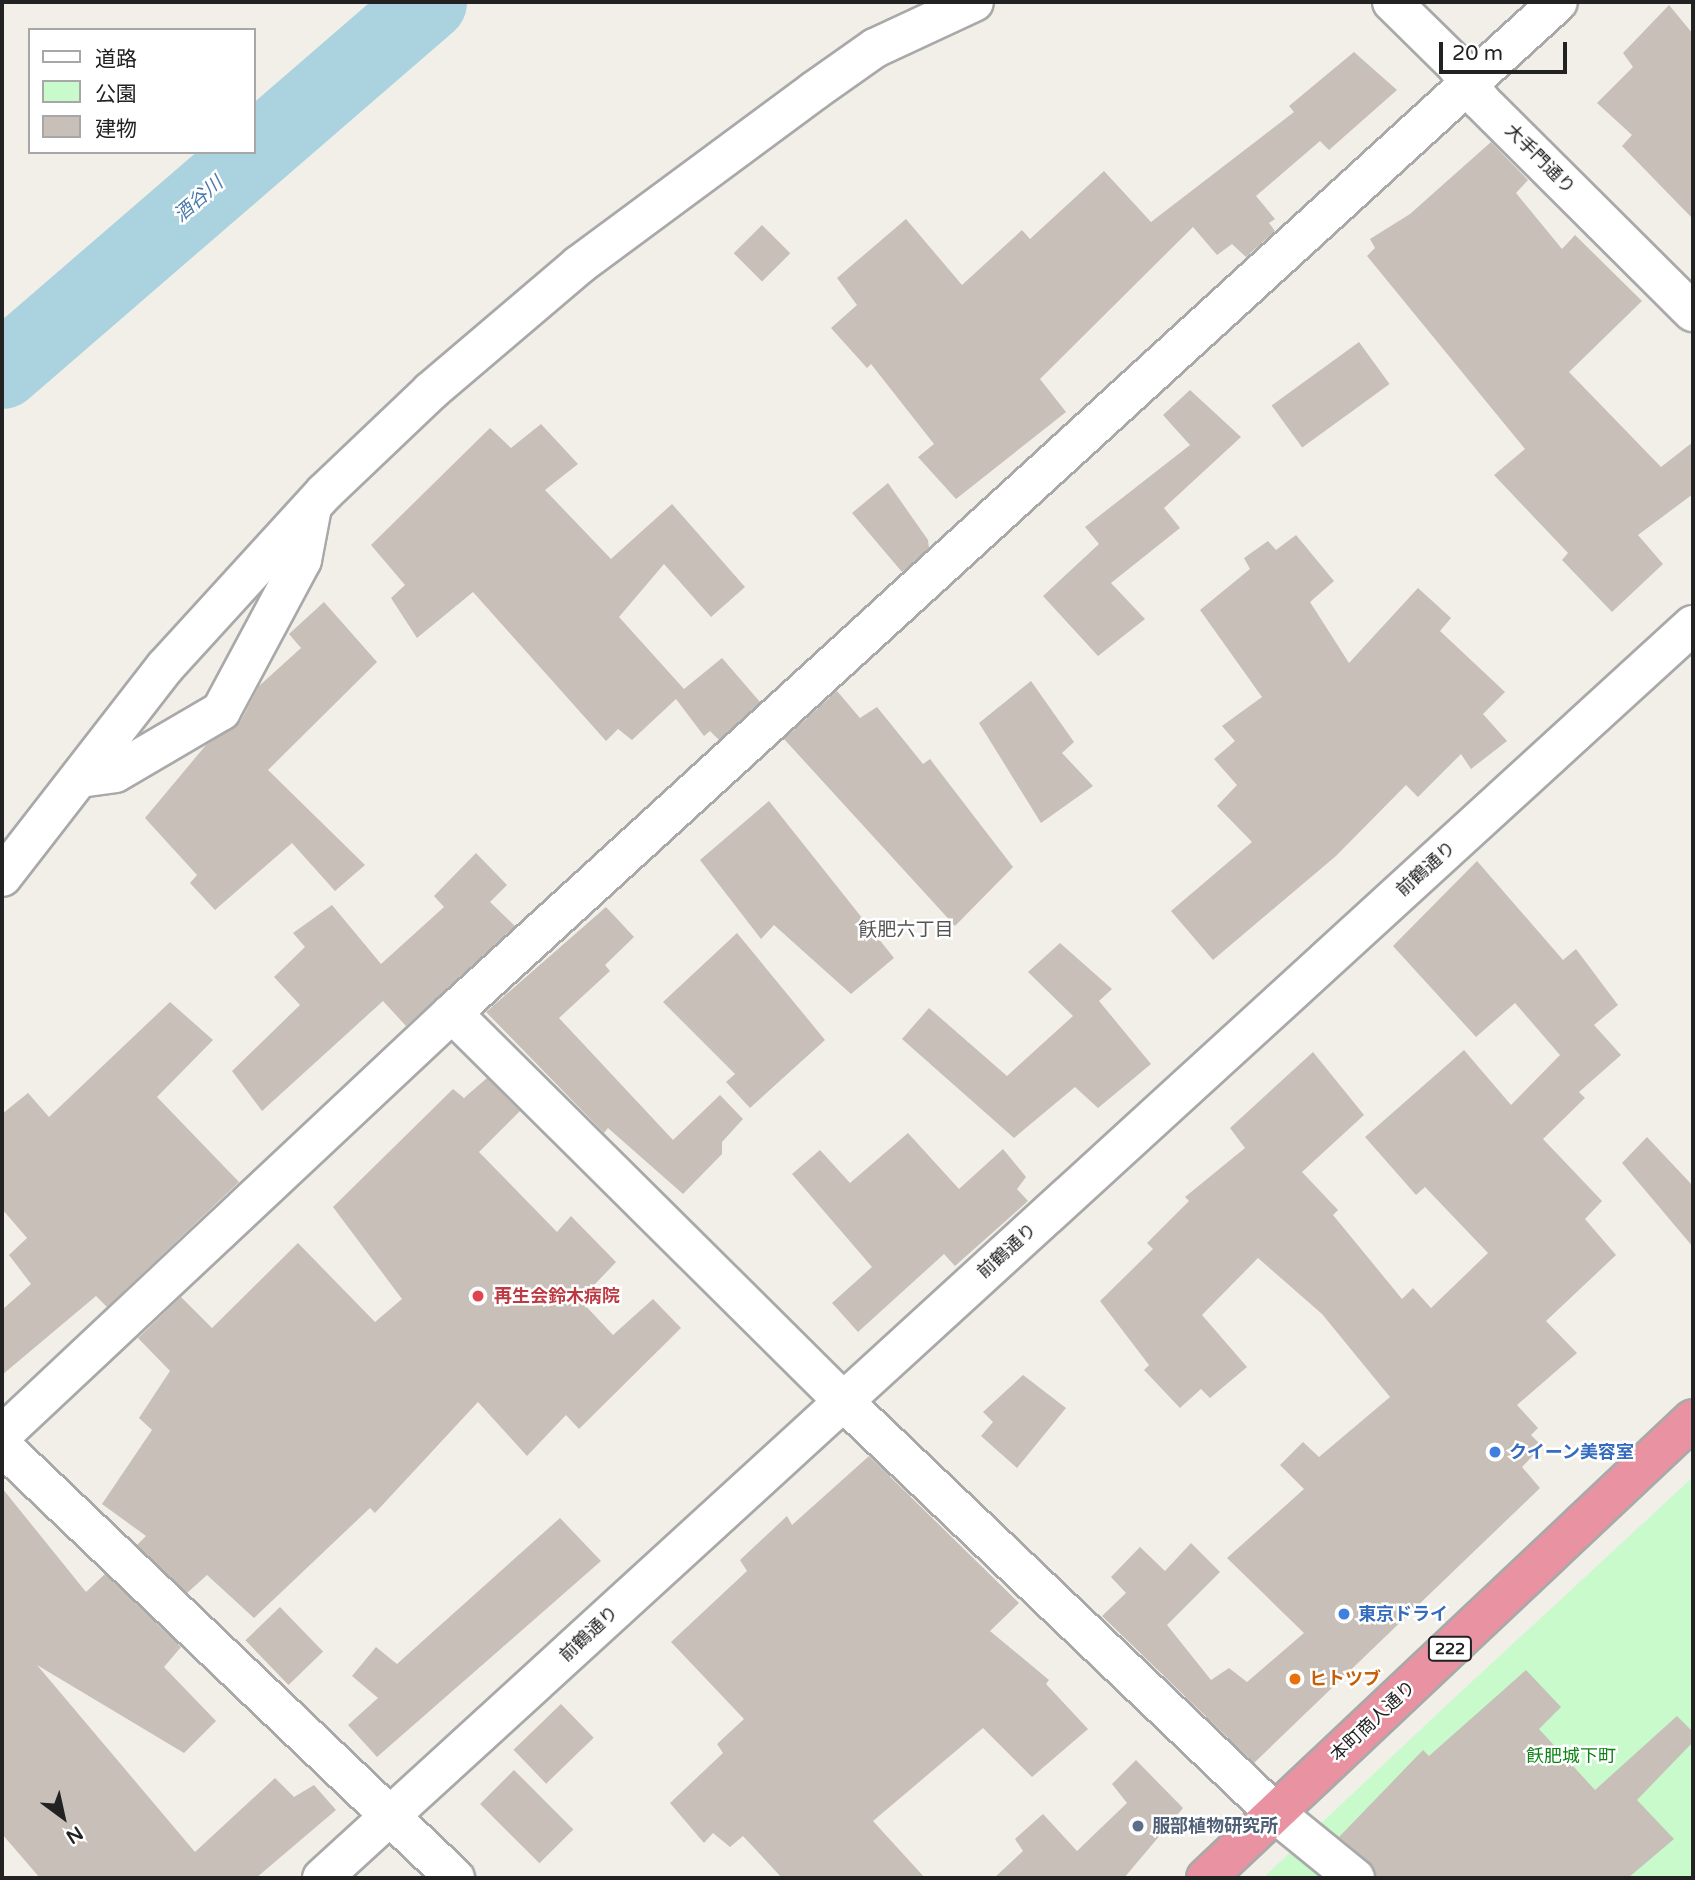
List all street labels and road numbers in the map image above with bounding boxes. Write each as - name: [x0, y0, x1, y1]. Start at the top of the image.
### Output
- street label: 大手門通り: [1501, 120, 1579, 198]
- street label: 前鶴通り: [1392, 837, 1460, 901]
- street label: 前鶴通り: [973, 1219, 1041, 1283]
- street label: 前鶴通り: [555, 1602, 623, 1666]
- road number: 222: [1427, 1637, 1473, 1662]
- street label: 本町商人通り: [1326, 1676, 1420, 1766]

